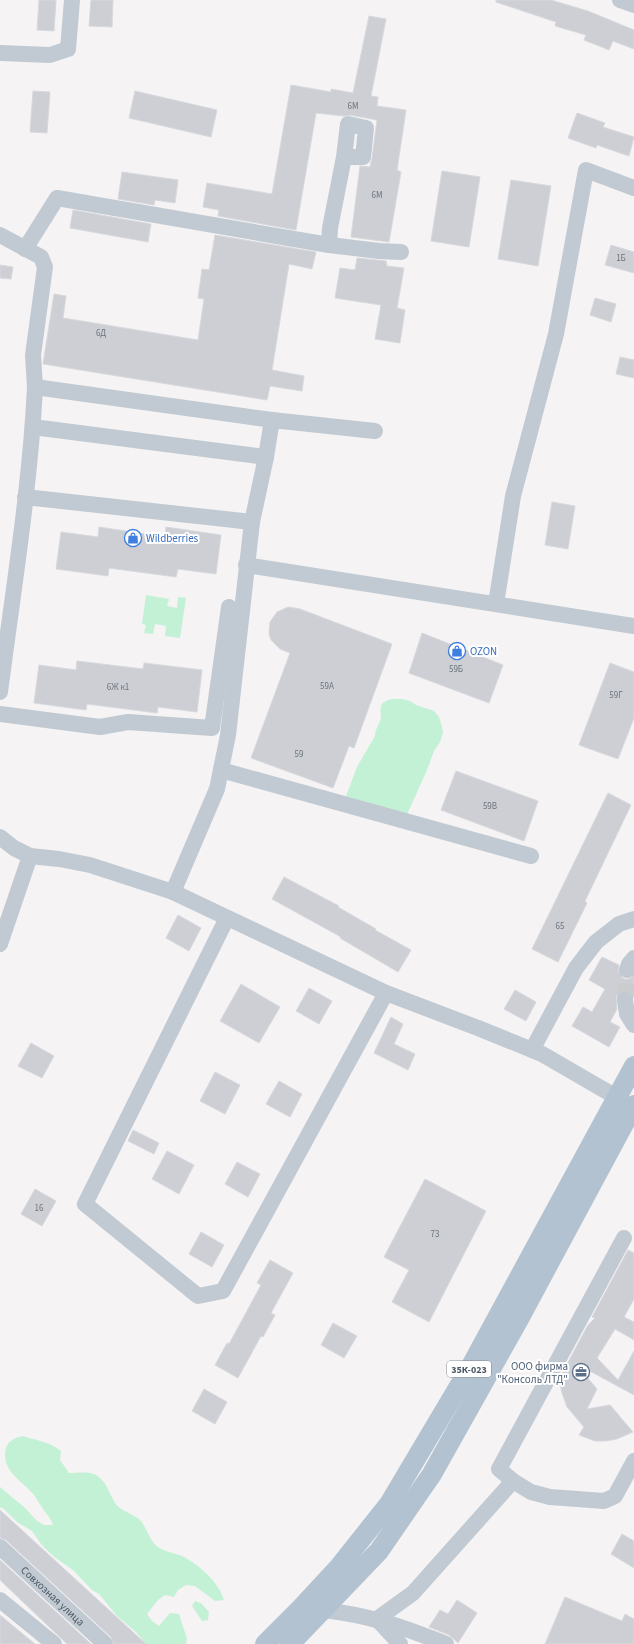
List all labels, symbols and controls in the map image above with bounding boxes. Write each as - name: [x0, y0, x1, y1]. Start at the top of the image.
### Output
- house number: 6М: [347, 100, 359, 113]
- house number: 6М: [371, 189, 383, 202]
- house number: 1Б: [616, 252, 626, 265]
- house number: 6Д: [96, 327, 106, 340]
- shop icon: Wildberries: [123, 528, 143, 548]
- place label: Wildberries: [146, 531, 199, 546]
- shop icon: OZON: [447, 641, 467, 661]
- place label: OZON: [470, 644, 497, 659]
- house number: 59Б: [449, 663, 463, 676]
- house number: 59А: [320, 680, 334, 693]
- house number: 6Ж к1: [107, 681, 129, 694]
- house number: 59Г: [609, 689, 623, 702]
- house number: 59: [295, 748, 304, 761]
- house number: 59В: [483, 800, 497, 813]
- house number: 65: [556, 920, 565, 933]
- house number: 16: [35, 1202, 44, 1215]
- house number: 73: [431, 1228, 440, 1241]
- place label: ООО фирма "Консоль ЛТД": [497, 1359, 568, 1387]
- road number: 35К-023: [447, 1361, 491, 1377]
- office icon: ООО фирма "Консоль ЛТД": [571, 1362, 591, 1382]
- street label: Совхозная улица: [17, 1563, 88, 1630]

